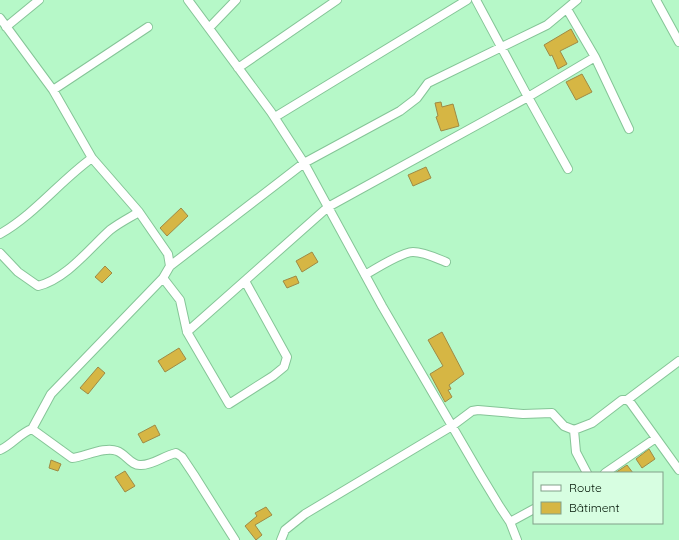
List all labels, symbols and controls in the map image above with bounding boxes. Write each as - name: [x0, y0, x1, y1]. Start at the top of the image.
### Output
- legend: [533, 472, 663, 524]
- text: Route: [569, 480, 602, 495]
- text: Bâtiment: [569, 500, 619, 515]

